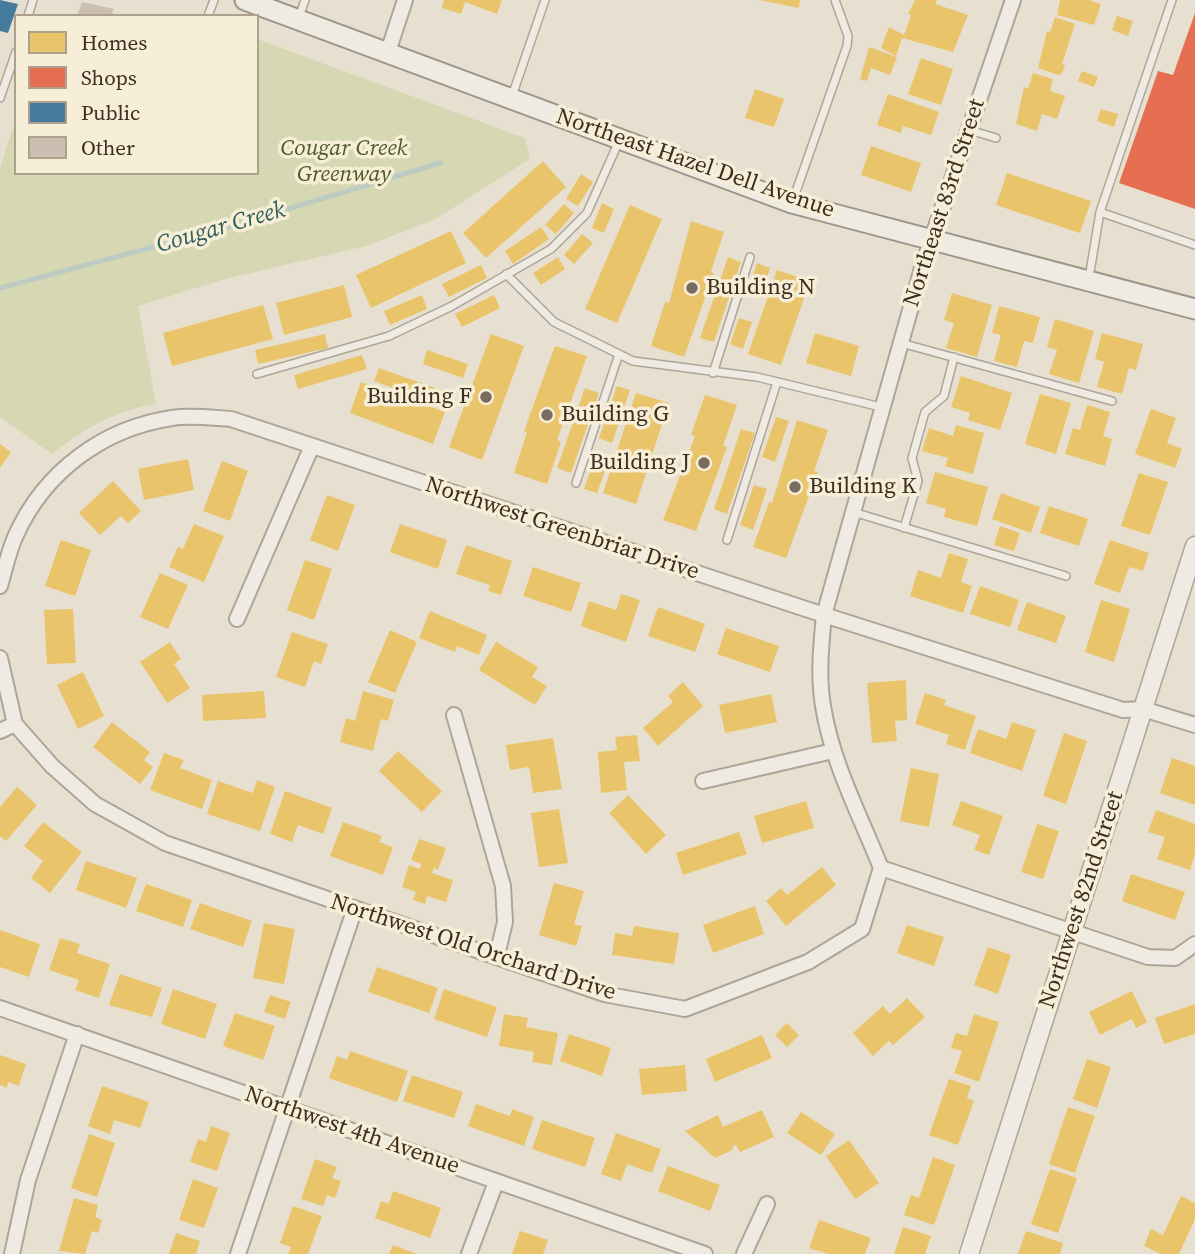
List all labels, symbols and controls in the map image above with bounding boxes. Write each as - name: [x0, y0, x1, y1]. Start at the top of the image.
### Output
- legend: [14, 14, 259, 175]
- text: Homes: [81, 28, 147, 57]
- text: Shops: [81, 63, 137, 92]
- street label: Northeast 83rd Street: [898, 95, 992, 311]
- text: Public: [81, 98, 140, 127]
- street label: Northeast Hazel Dell Avenue: [552, 103, 838, 225]
- text: Other: [81, 133, 135, 162]
- park label: Cougar Creek Greenway: [281, 135, 407, 189]
- water label: Cougar Creek: [153, 196, 289, 260]
- place label: Building N: [706, 274, 815, 302]
- marker: Building N: [684, 280, 700, 296]
- place label: Building F: [366, 383, 472, 411]
- marker: Building F: [478, 389, 494, 405]
- place label: Building G: [561, 401, 669, 429]
- marker: Building G: [539, 407, 555, 423]
- place label: Building J: [589, 449, 690, 477]
- marker: Building J: [696, 455, 712, 471]
- street label: Northwest Greenbriar Drive: [422, 472, 702, 586]
- place label: Building K: [809, 473, 917, 501]
- marker: Building K: [787, 479, 803, 495]
- street label: Northwest 82nd Street: [1034, 788, 1130, 1012]
- street label: Northwest Old Orchard Drive: [327, 889, 619, 1007]
- street label: Northwest 4th Avenue: [241, 1081, 463, 1181]

